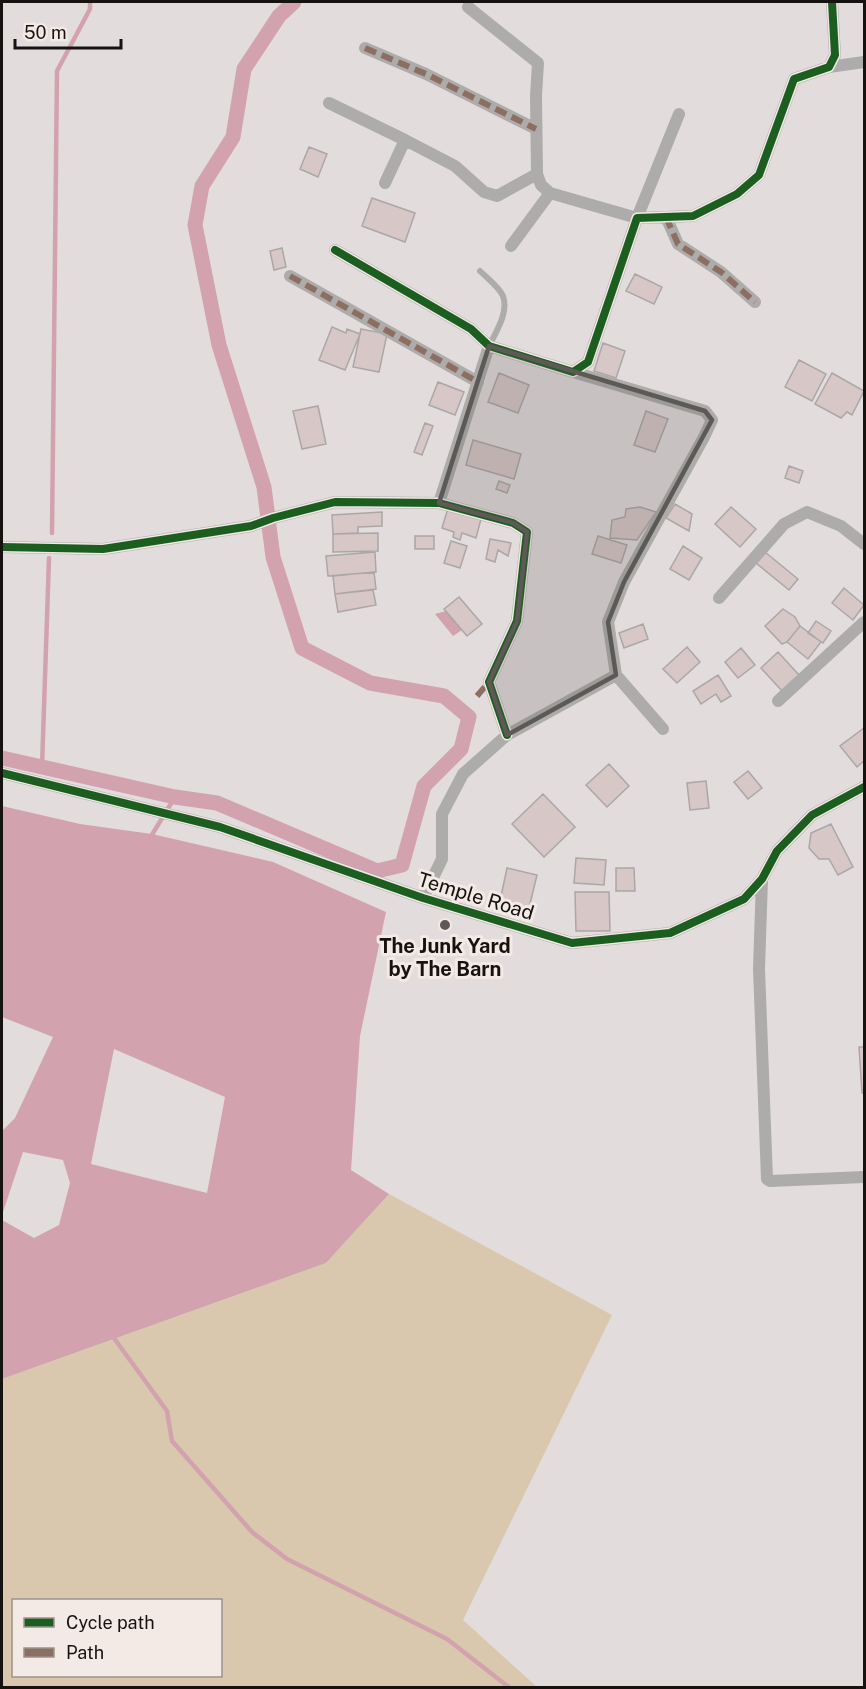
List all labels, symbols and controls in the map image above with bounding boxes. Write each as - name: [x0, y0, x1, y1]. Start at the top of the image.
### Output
- scale bar: [15, 12, 122, 50]
- text: 50 m: [24, 22, 67, 43]
- street label: Temple Road: [415, 867, 537, 925]
- marker: The Junk Yard by The Barn: [438, 918, 452, 932]
- place label: The Junk Yard by The Barn: [379, 934, 511, 981]
- legend: [12, 1599, 222, 1677]
- text: Cycle path: [66, 1612, 155, 1633]
- text: Path: [66, 1642, 104, 1663]

